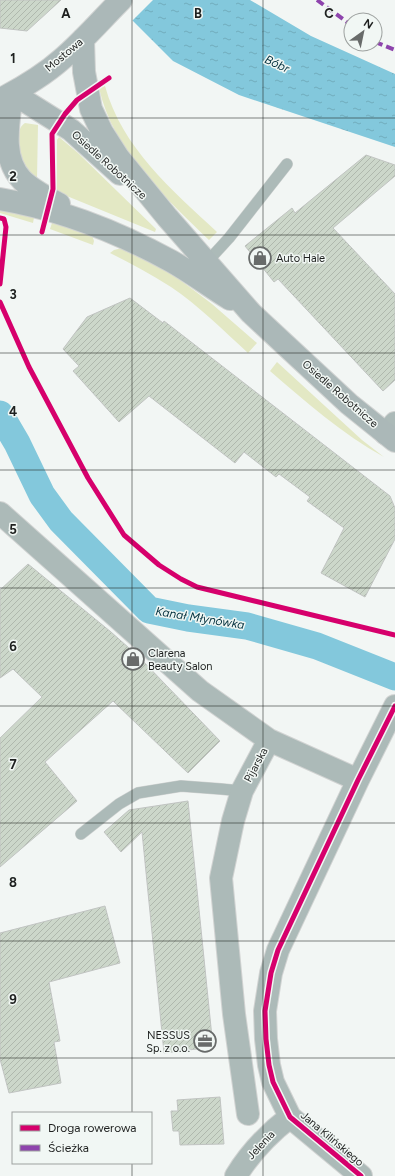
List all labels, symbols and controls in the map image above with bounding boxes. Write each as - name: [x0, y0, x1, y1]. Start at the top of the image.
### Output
- text: A: [61, 6, 71, 21]
- text: B: [194, 6, 202, 21]
- text: C: [324, 6, 334, 21]
- north arrow: [343, 12, 383, 52]
- text: N: [361, 16, 375, 32]
- street label: Mostowa: [42, 35, 86, 75]
- text: 1: [10, 51, 16, 66]
- water label: Bóbr: [263, 52, 292, 76]
- street label: Osiedle Robotnicze: [69, 128, 149, 202]
- text: 2: [9, 169, 17, 184]
- shop icon: Auto Hale: [247, 245, 273, 271]
- place label: Auto Hale: [276, 252, 325, 265]
- text: 3: [9, 287, 17, 302]
- street label: Osiedle Robotnicze: [299, 358, 381, 430]
- text: 4: [9, 404, 17, 419]
- text: 5: [9, 522, 17, 537]
- water label: Kanał Młynówka: [155, 604, 245, 632]
- text: 6: [9, 639, 17, 654]
- shop icon: Clarena Beauty Salon: [120, 646, 146, 672]
- place label: Clarena Beauty Salon: [148, 647, 212, 673]
- street label: Pijarska: [242, 746, 270, 784]
- text: 7: [9, 757, 17, 772]
- text: 8: [9, 875, 17, 890]
- text: 9: [9, 992, 17, 1007]
- office icon: NESSUS Sp. z o.o.: [192, 1028, 218, 1054]
- place label: NESSUS Sp. z o.o.: [146, 1029, 190, 1055]
- street label: Jana Kilińskiego: [298, 1109, 366, 1169]
- legend: [12, 1112, 152, 1164]
- text: Droga rowerowa: [48, 1121, 136, 1135]
- street label: Jelenia: [245, 1128, 277, 1162]
- text: Ścieżka: [48, 1141, 89, 1155]

